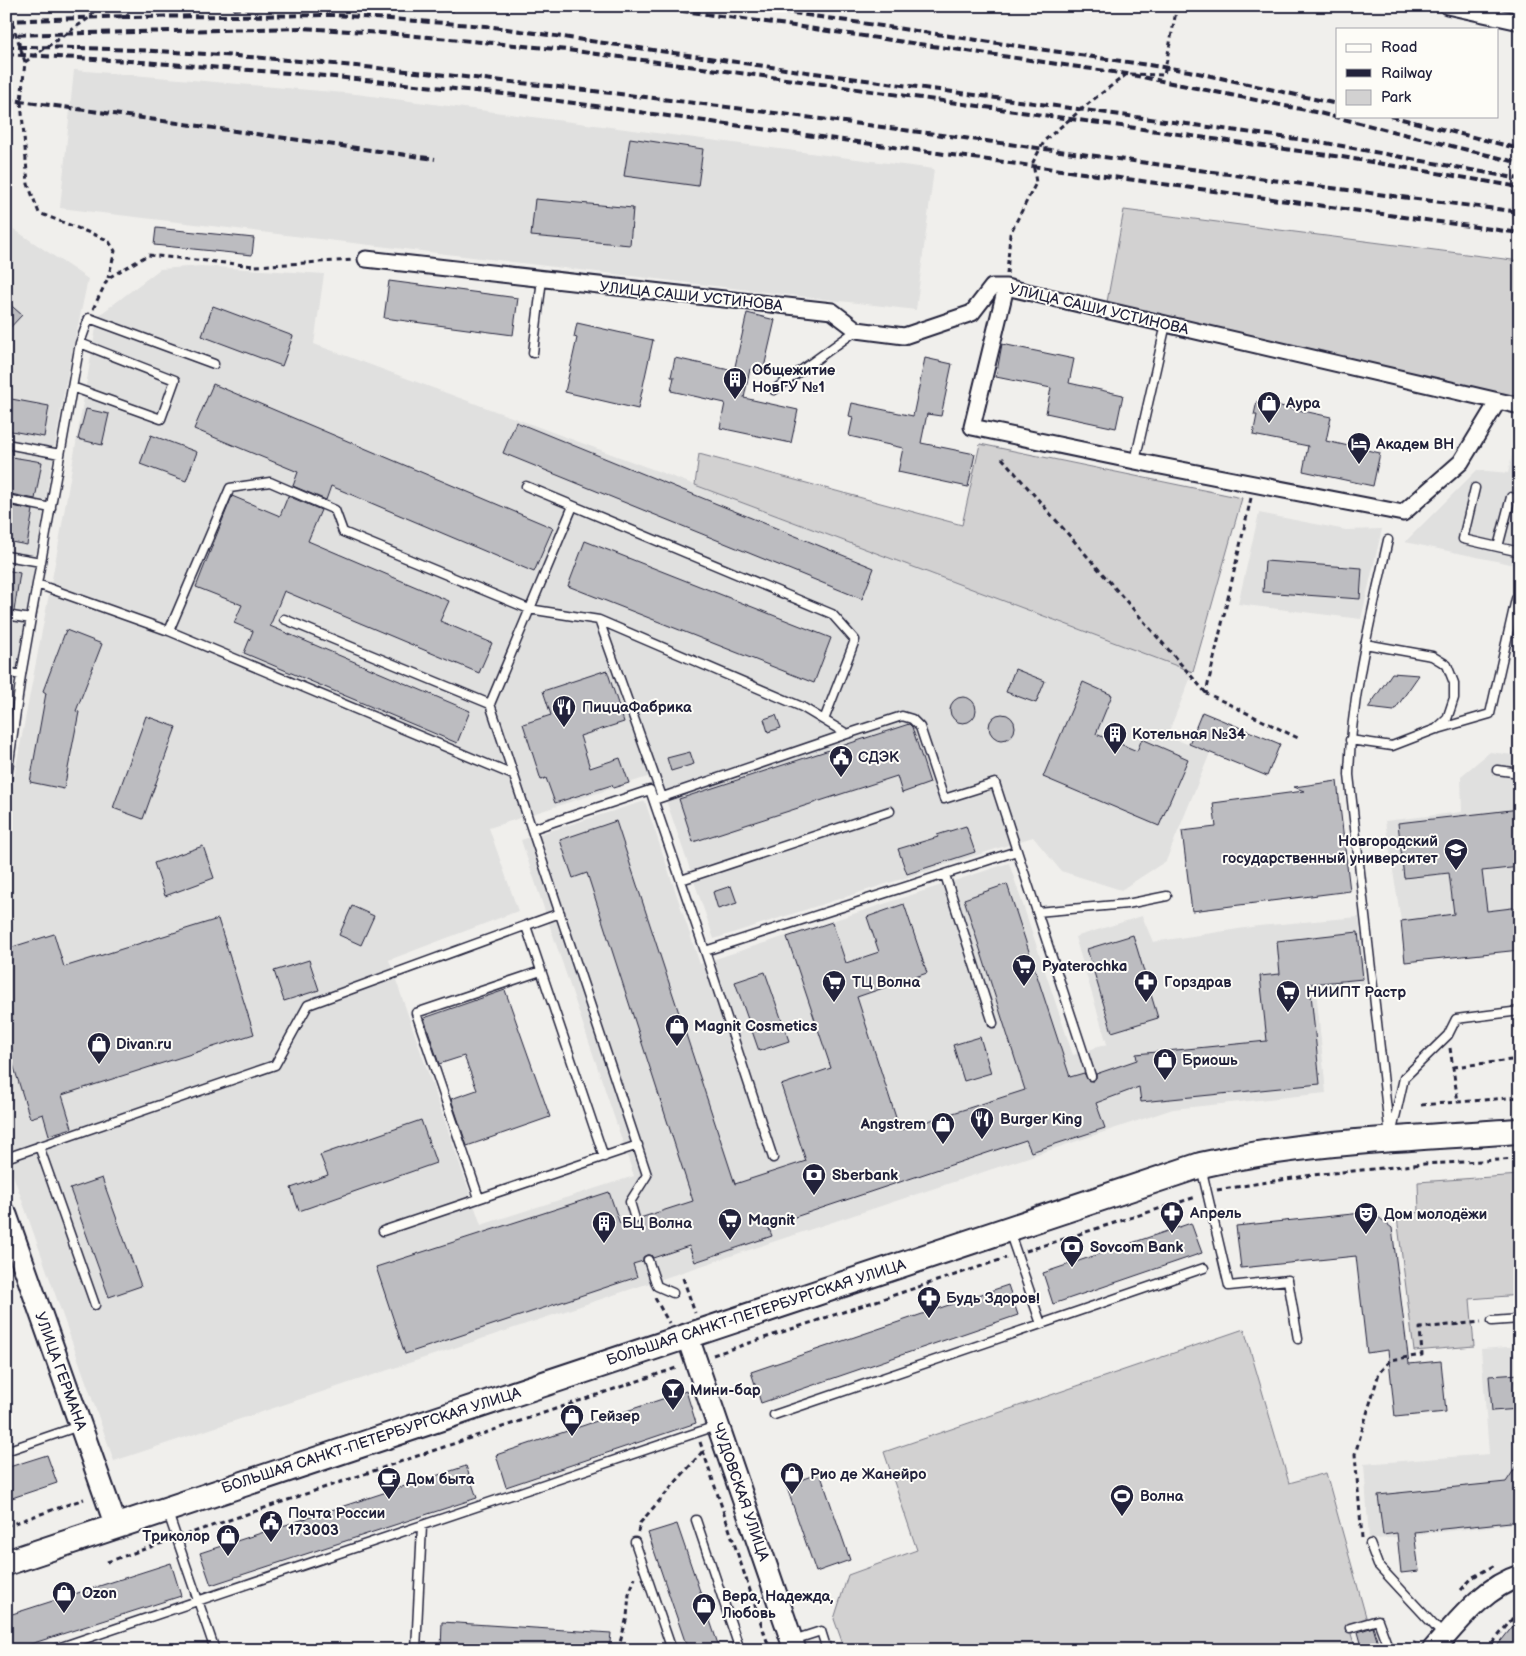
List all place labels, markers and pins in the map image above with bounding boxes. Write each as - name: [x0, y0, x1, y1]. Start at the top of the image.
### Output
- place label: Общежитие НовГУ №1: [752, 361, 835, 397]
- building icon: Общежитие НовГУ №1: [722, 366, 748, 400]
- shop icon: Аура: [1256, 390, 1282, 424]
- place label: Аура: [1285, 394, 1321, 413]
- hotel icon: Академ ВН: [1346, 431, 1372, 465]
- place label: Академ ВН: [1375, 435, 1454, 454]
- restaurant icon: ПиццаФабрика: [551, 694, 577, 728]
- place label: ПиццаФабрика: [582, 698, 692, 717]
- building icon: Котельная №34: [1102, 721, 1128, 755]
- place label: Котельная №34: [1132, 725, 1246, 744]
- public building icon: СДЭК: [828, 744, 854, 778]
- place label: СДЭК: [858, 748, 900, 767]
- place label: Новгородский государственный университет: [1222, 832, 1439, 868]
- school or university icon: Новгородский государственный университет: [1443, 837, 1469, 871]
- supermarket icon: Pyaterochka: [1011, 953, 1037, 987]
- place label: Pyaterochka: [1042, 957, 1127, 976]
- supermarket icon: ТЦ Волна: [821, 969, 847, 1003]
- pharmacy icon: Горздрав: [1133, 969, 1159, 1003]
- place label: ТЦ Волна: [852, 973, 920, 992]
- place label: Горздрав: [1164, 973, 1231, 992]
- supermarket icon: НИИПТ Растр: [1275, 979, 1301, 1013]
- place label: НИИПТ Растр: [1306, 983, 1406, 1002]
- shop icon: Magnit Cosmetics: [664, 1013, 690, 1047]
- place label: Magnit Cosmetics: [694, 1017, 817, 1036]
- shop icon: Divan.ru: [86, 1031, 112, 1065]
- place label: Divan.ru: [116, 1035, 172, 1054]
- shop icon: Бриошь: [1152, 1047, 1178, 1081]
- place label: Бриошь: [1182, 1051, 1238, 1070]
- restaurant icon: Burger King: [969, 1106, 995, 1140]
- place label: Burger King: [1000, 1110, 1082, 1129]
- shop icon: Angstrem: [930, 1111, 956, 1145]
- place label: Angstrem: [860, 1115, 926, 1134]
- bank icon: Sberbank: [801, 1162, 827, 1196]
- place label: Sberbank: [832, 1166, 898, 1185]
- pharmacy icon: Апрель: [1159, 1200, 1185, 1234]
- theatre icon: Дом молодёжи: [1353, 1201, 1379, 1235]
- place label: Апрель: [1189, 1204, 1242, 1223]
- place label: Дом молодёжи: [1384, 1205, 1487, 1224]
- supermarket icon: Magnit: [717, 1207, 743, 1241]
- building icon: БЦ Волна: [591, 1210, 617, 1244]
- place label: Magnit: [748, 1211, 795, 1230]
- place label: БЦ Волна: [622, 1214, 692, 1233]
- bank icon: Sovcom Bank: [1059, 1234, 1085, 1268]
- place label: Sovcom Bank: [1090, 1238, 1183, 1257]
- pharmacy icon: Будь Здоров!: [916, 1285, 942, 1319]
- place label: Будь Здоров!: [946, 1289, 1040, 1308]
- bar icon: Мини-бар: [660, 1377, 686, 1411]
- place label: Мини-бар: [690, 1381, 761, 1400]
- shop icon: Гейзер: [559, 1403, 585, 1437]
- place label: Гейзер: [590, 1407, 640, 1426]
- shop icon: Рио де Жанейро: [779, 1461, 805, 1495]
- place label: Рио де Жанейро: [810, 1465, 926, 1484]
- cafe icon: Дом быта: [376, 1466, 402, 1500]
- place label: Дом быта: [406, 1470, 475, 1489]
- sports icon: Волна: [1109, 1483, 1135, 1517]
- place label: Волна: [1140, 1487, 1184, 1506]
- place label: Почта России 173003: [288, 1504, 385, 1540]
- public building icon: Почта России 173003: [258, 1509, 284, 1543]
- shop icon: Триколор: [215, 1523, 241, 1557]
- place label: Триколор: [142, 1527, 210, 1546]
- shop icon: Ozon: [51, 1580, 77, 1614]
- place label: Ozon: [82, 1584, 117, 1603]
- place label: Вера, Надежда, Любовь: [721, 1587, 834, 1623]
- shop icon: Вера, Надежда, Любовь: [691, 1592, 717, 1626]

